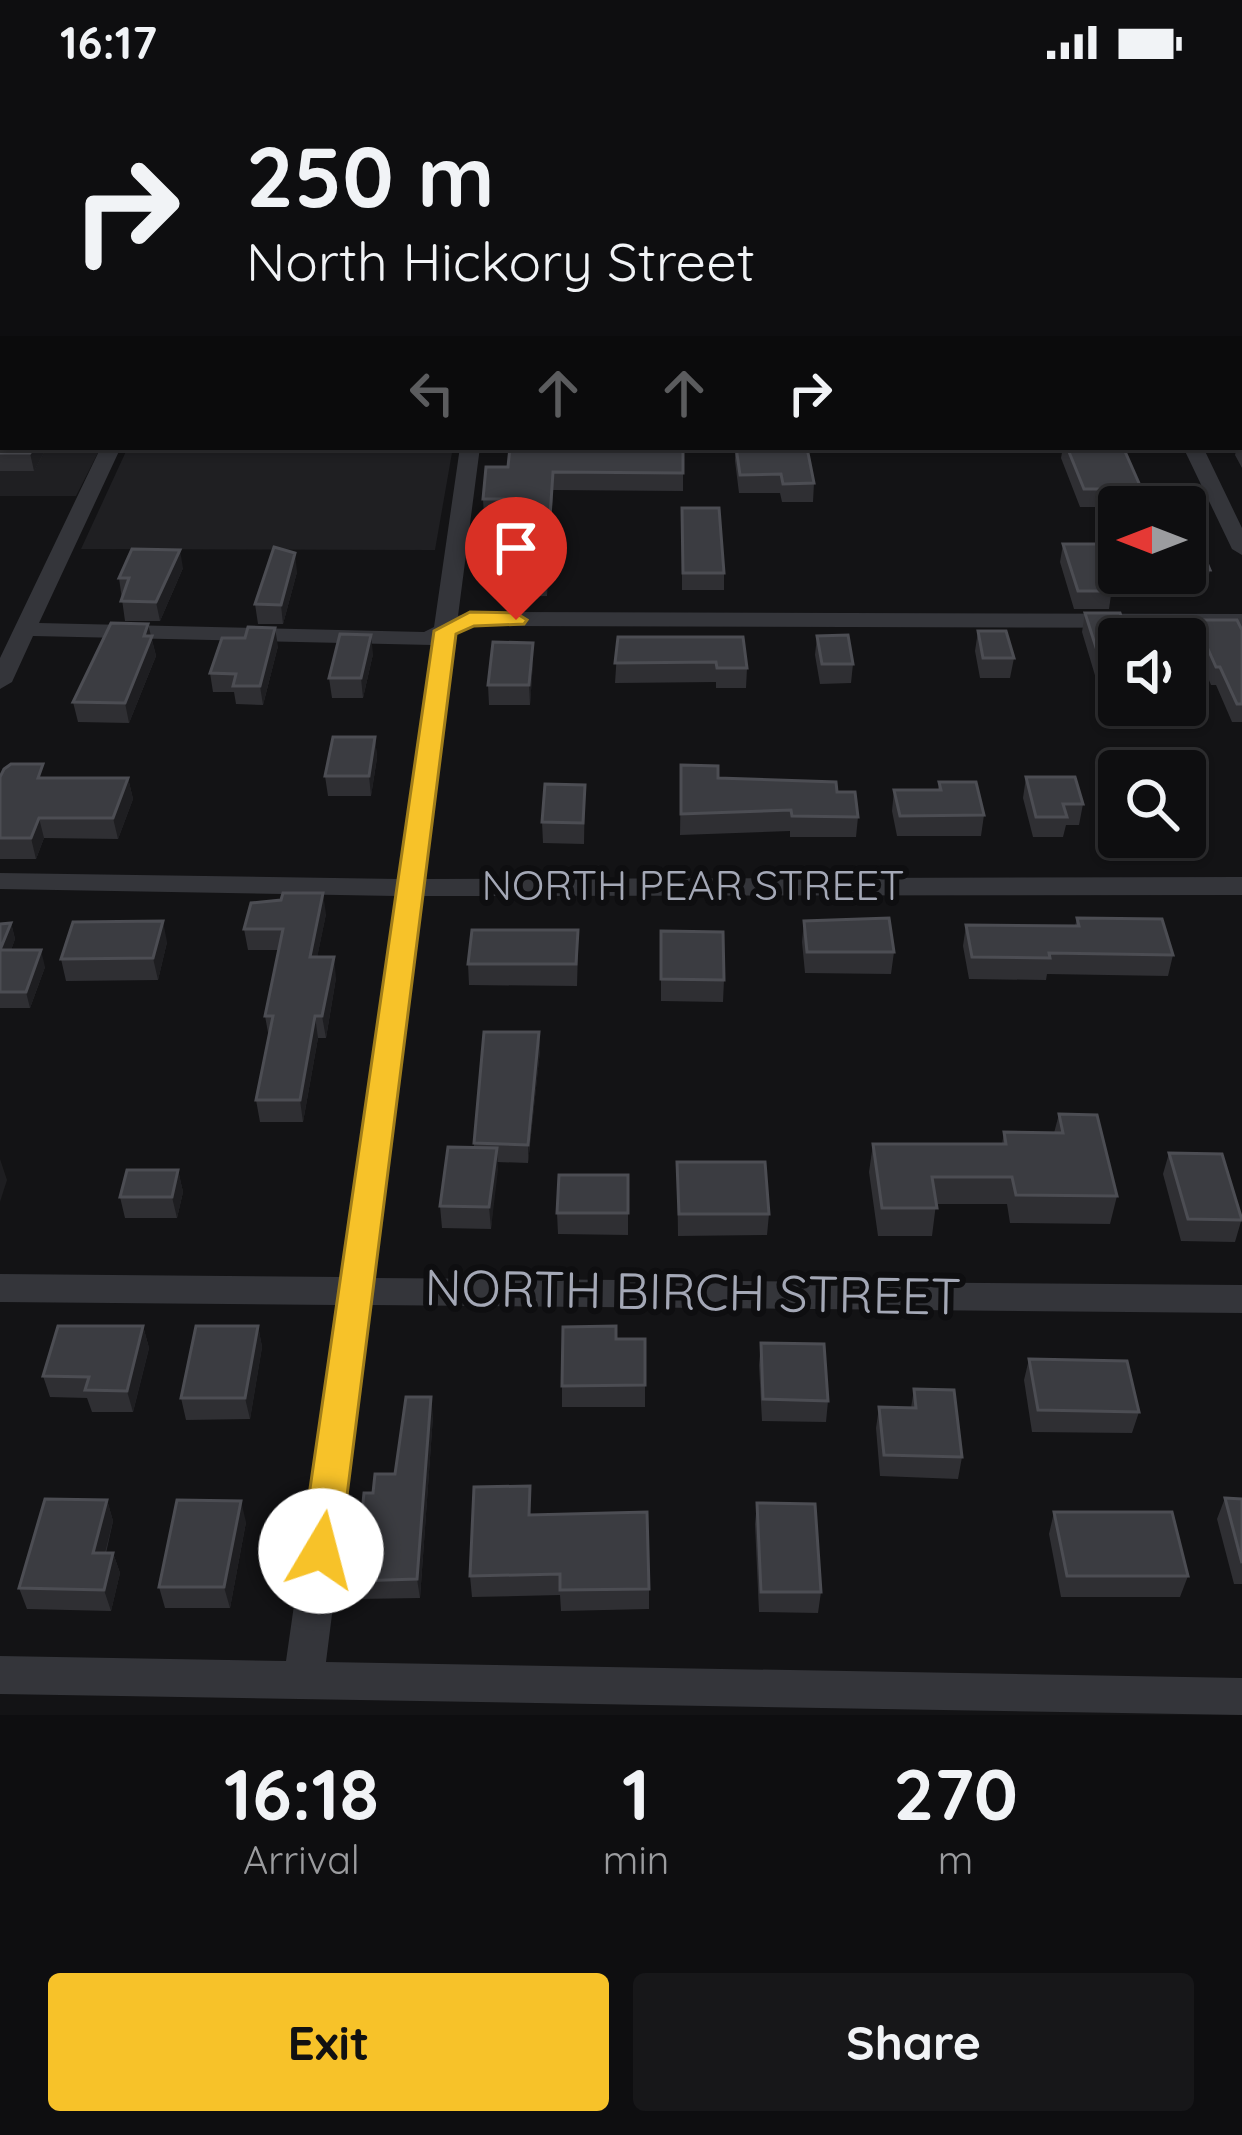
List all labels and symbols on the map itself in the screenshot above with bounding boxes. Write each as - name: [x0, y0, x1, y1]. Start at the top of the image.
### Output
- north arrow: [1098, 486, 1206, 594]
- pin: [465, 497, 567, 620]
- street label: NORTH PEAR STREET: [481, 858, 905, 911]
- street label: NORTH BIRCH STREET: [424, 1254, 962, 1328]
- position arrow: [258, 1488, 384, 1614]

